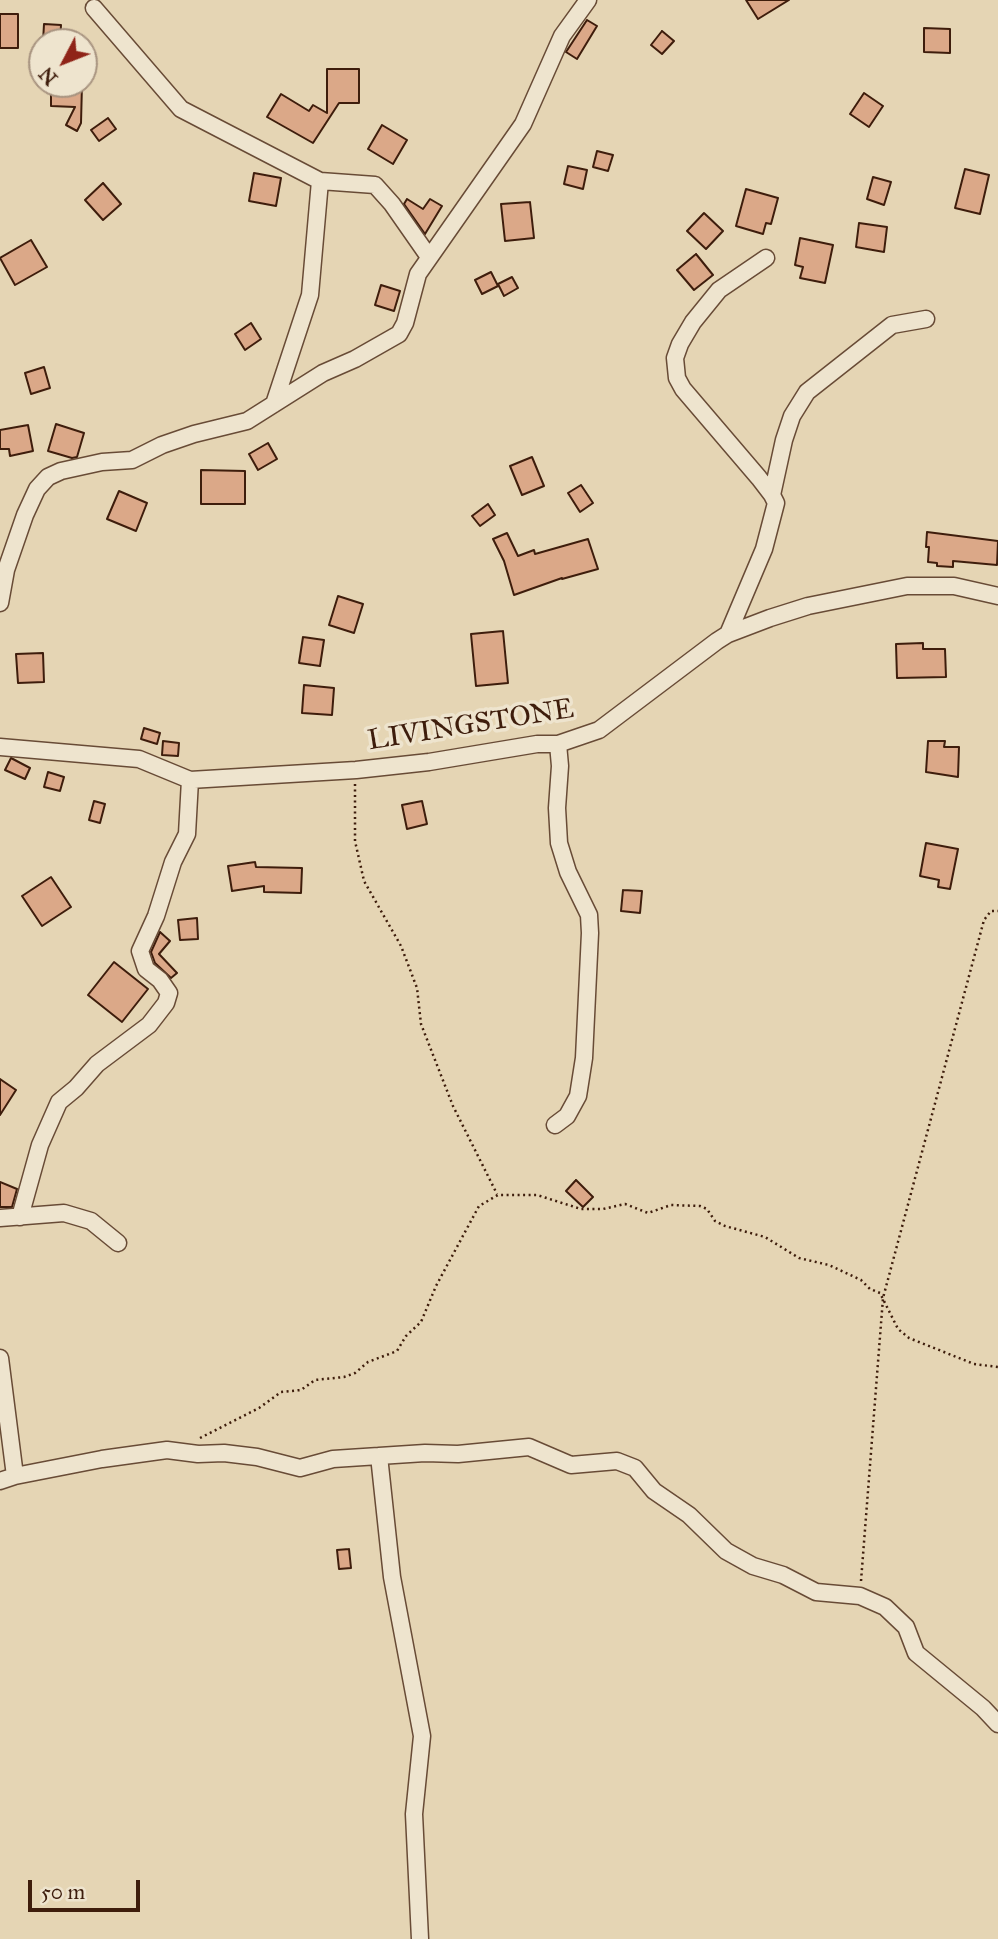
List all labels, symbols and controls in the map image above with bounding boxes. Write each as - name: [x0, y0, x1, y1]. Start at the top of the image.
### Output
- north arrow: [28, 28, 98, 98]
- text: N: [35, 62, 62, 90]
- street label: LIVINGSTONE: [366, 693, 576, 759]
- scale bar: [32, 1866, 144, 1910]
- text: 50 m: [41, 1879, 85, 1905]

